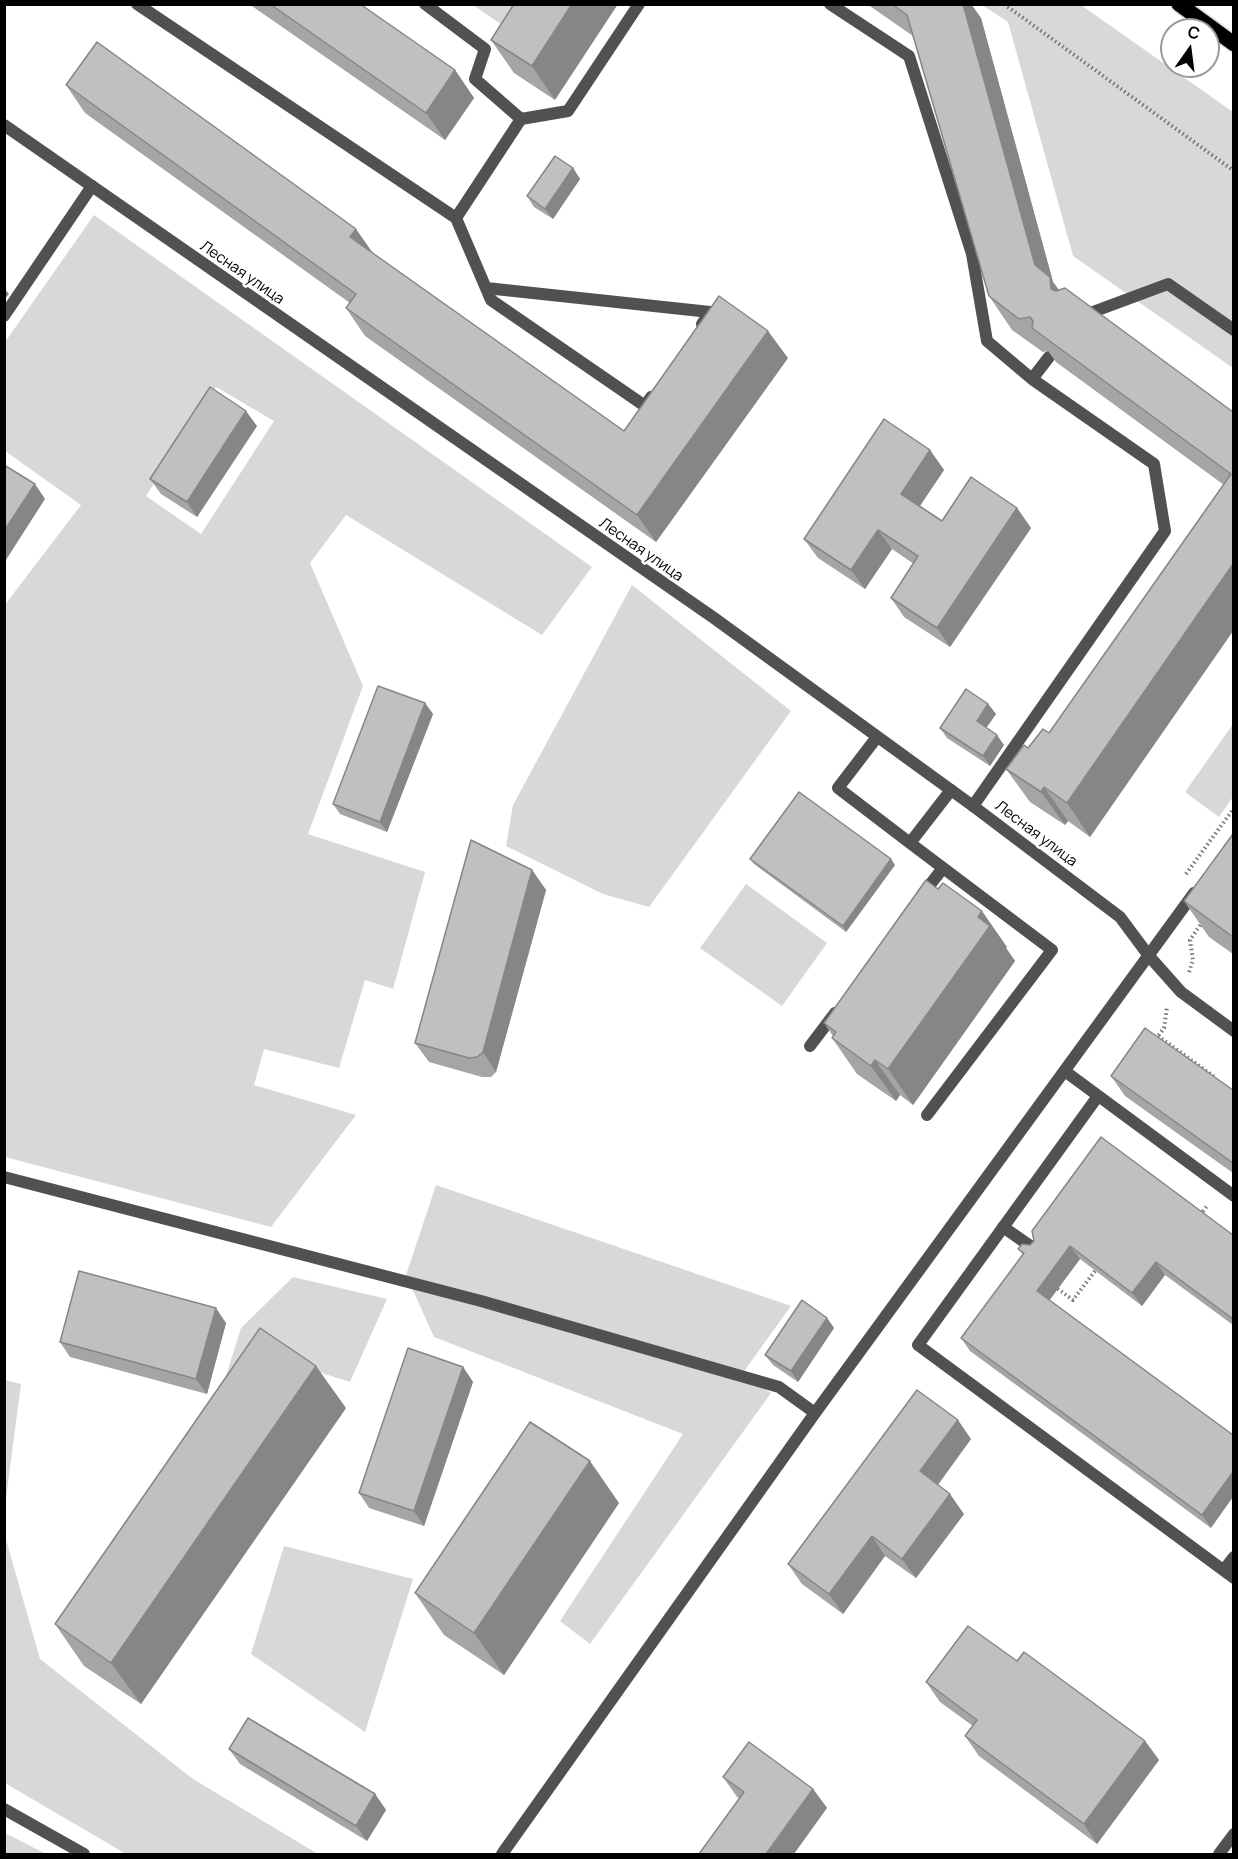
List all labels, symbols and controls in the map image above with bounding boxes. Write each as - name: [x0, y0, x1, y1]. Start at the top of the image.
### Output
- north arrow: [1160, 18, 1220, 78]
- text: С: [1185, 20, 1202, 45]
- street label: Лесная улица: [197, 237, 287, 309]
- street label: Лесная улица: [596, 514, 686, 586]
- street label: Лесная улица: [991, 797, 1081, 871]

